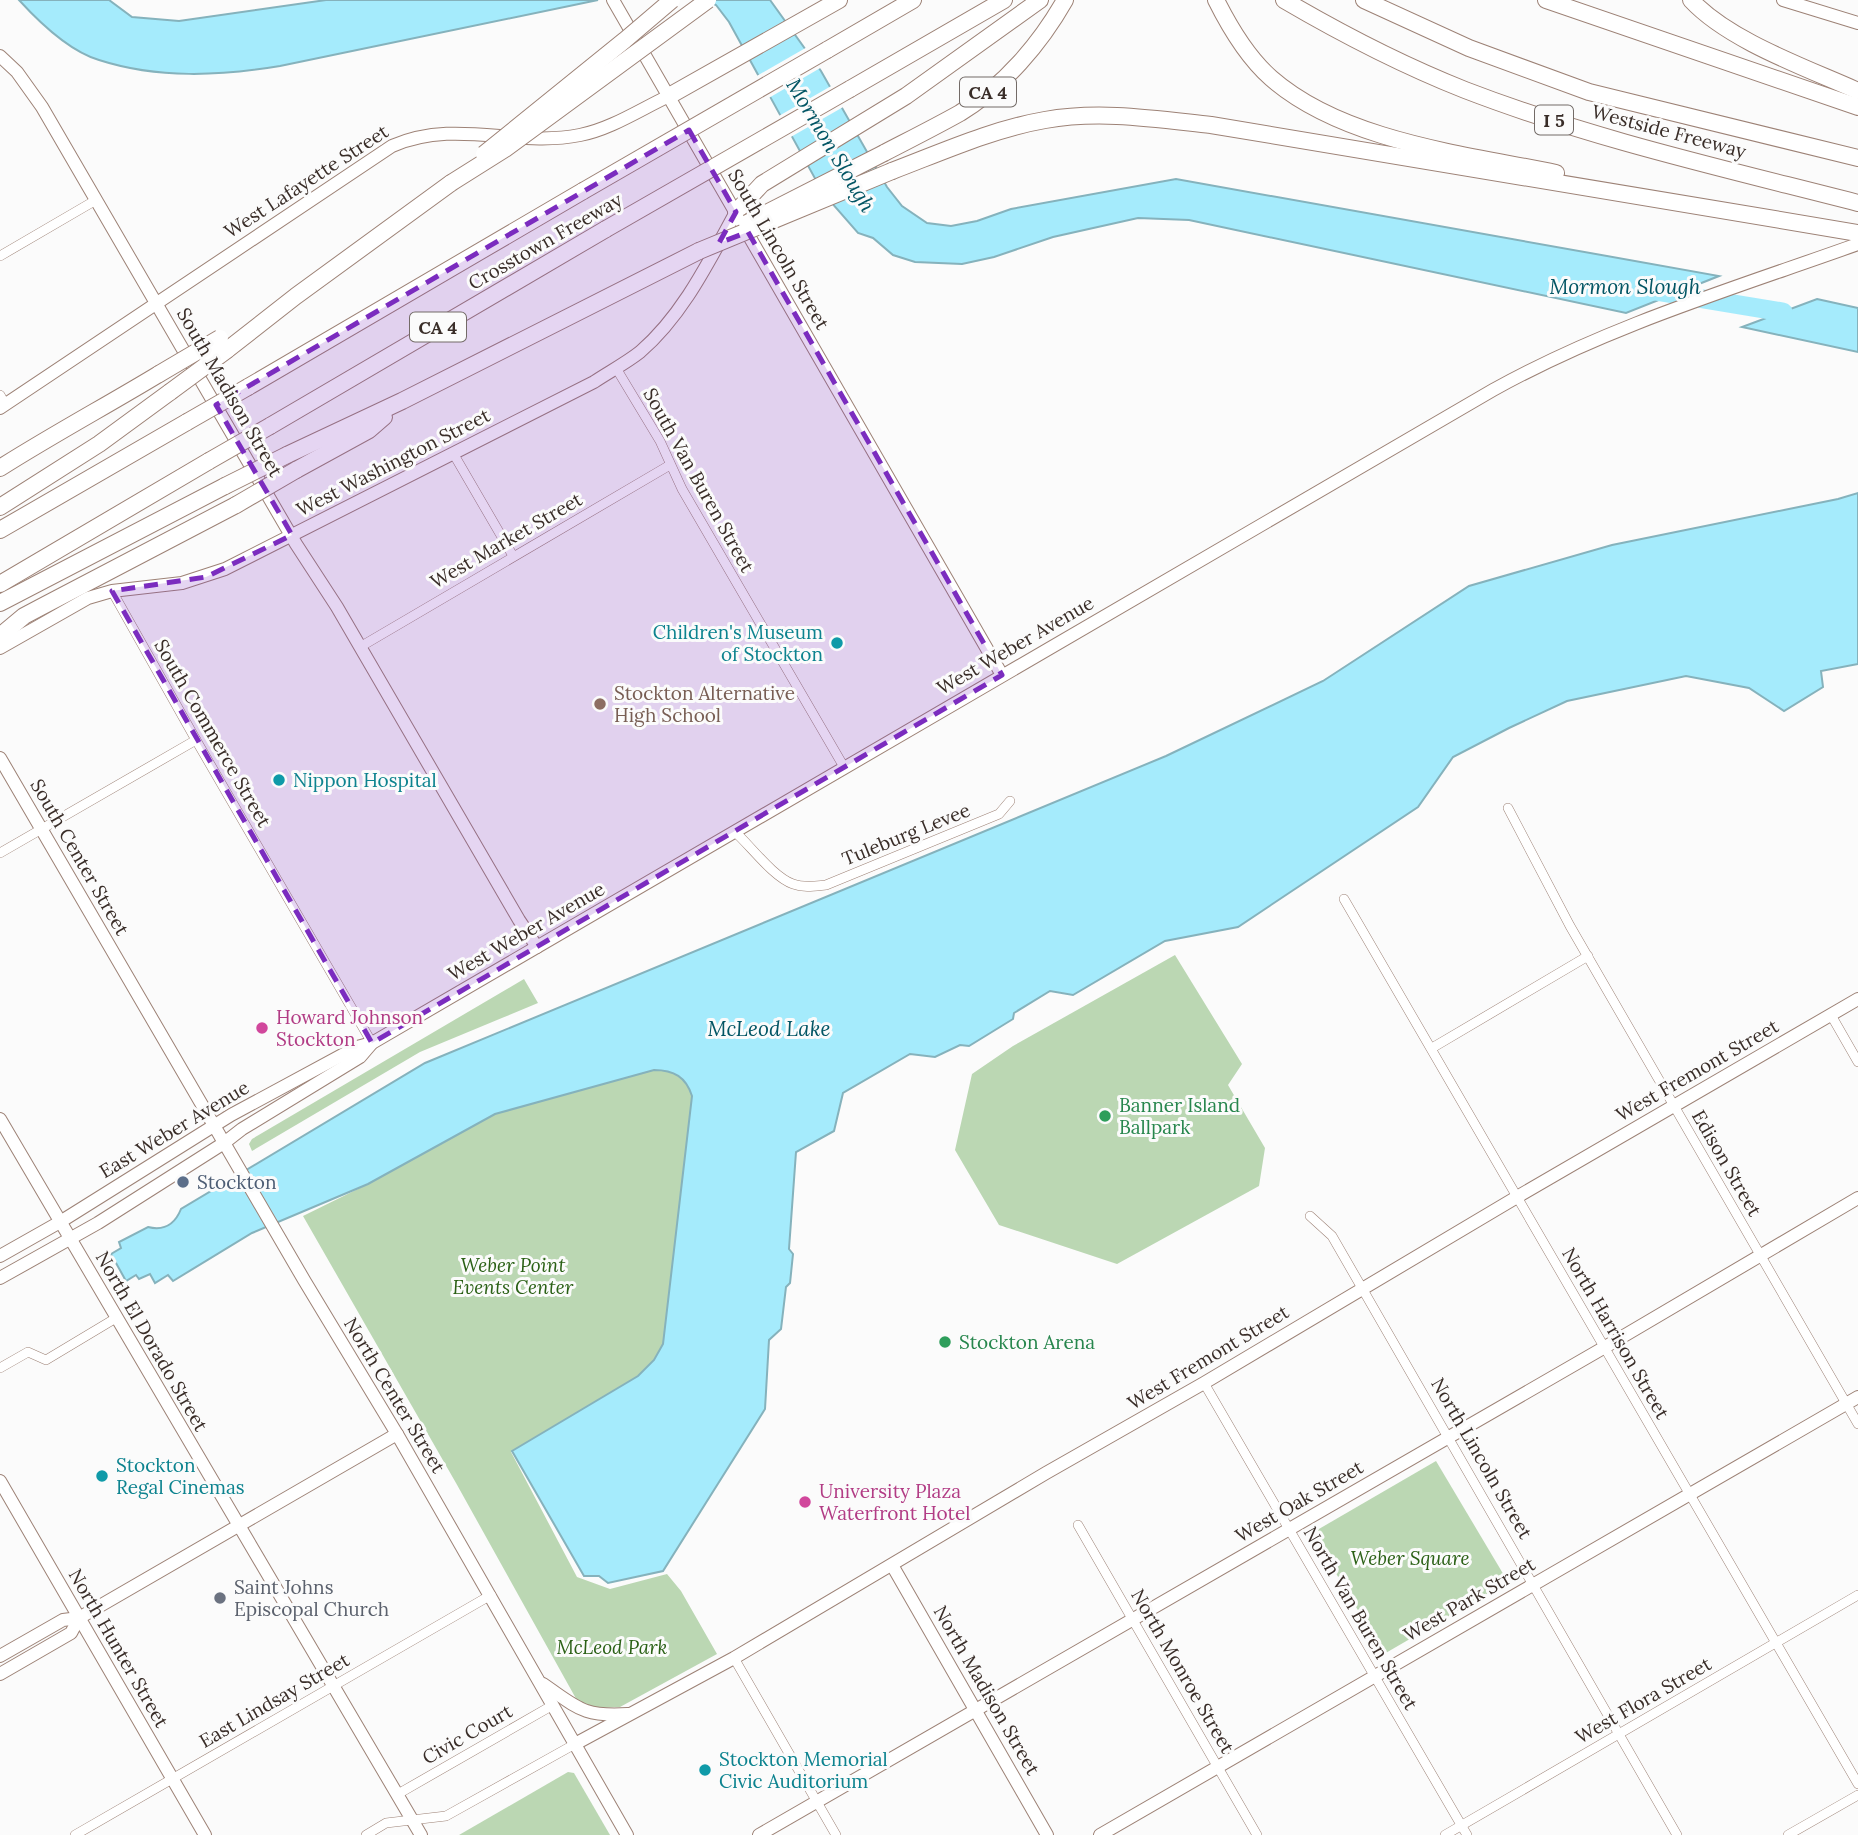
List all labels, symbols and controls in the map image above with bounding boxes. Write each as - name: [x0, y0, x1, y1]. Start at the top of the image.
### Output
- water label: Mormon Slough: [780, 73, 882, 217]
- road number: CA 4: [960, 78, 1016, 106]
- street label: Westside Freeway: [1589, 99, 1749, 163]
- road number: I 5: [1535, 106, 1573, 134]
- street label: West Lafayette Street: [219, 119, 393, 243]
- street label: South Lincoln Street: [723, 164, 835, 334]
- street label: Crosstown Freeway: [464, 187, 626, 295]
- water label: Mormon Slough: [1549, 273, 1701, 300]
- street label: South Madison Street: [172, 303, 289, 481]
- road number: CA 4: [410, 312, 466, 342]
- street label: South Van Buren Street: [638, 384, 760, 577]
- street label: West Washington Street: [292, 402, 494, 521]
- street label: West Market Street: [426, 486, 587, 593]
- street label: West Weber Avenue: [932, 590, 1098, 700]
- place label: Children's Museum of Stockton: [653, 620, 823, 666]
- street label: South Commerce Street: [149, 635, 277, 832]
- marker: Children's Museum of Stockton: [829, 635, 845, 651]
- place label: Stockton Alternative High School: [614, 681, 795, 727]
- marker: Stockton Alternative High School: [592, 696, 608, 712]
- place label: Nippon Hospital: [293, 768, 437, 792]
- marker: Nippon Hospital: [271, 772, 287, 788]
- street label: South Center Street: [25, 775, 135, 940]
- street label: Tuleburg Levee: [838, 797, 974, 871]
- street label: West Weber Avenue: [443, 876, 609, 986]
- place label: Howard Johnson Stockton: [276, 1005, 423, 1051]
- street label: West Fremont Street: [1611, 1013, 1783, 1126]
- water label: McLeod Lake: [707, 1015, 831, 1042]
- marker: Howard Johnson Stockton: [254, 1020, 270, 1036]
- street label: East Weber Avenue: [95, 1075, 253, 1183]
- place label: Banner Island Ballpark: [1119, 1093, 1240, 1139]
- street label: Edison Street: [1687, 1106, 1767, 1221]
- marker: Banner Island Ballpark: [1097, 1108, 1113, 1124]
- place label: Stockton: [197, 1170, 276, 1194]
- marker: Stockton: [175, 1174, 191, 1190]
- street label: North Harrison Street: [1557, 1243, 1675, 1424]
- street label: North El Dorado Street: [91, 1247, 214, 1436]
- park label: Weber Point Events Center: [453, 1253, 574, 1299]
- street label: West Fremont Street: [1123, 1299, 1294, 1415]
- street label: North Center Street: [339, 1313, 451, 1478]
- place label: Stockton Arena: [959, 1330, 1095, 1354]
- marker: Stockton Arena: [937, 1334, 953, 1350]
- street label: North Lincoln Street: [1426, 1373, 1538, 1543]
- place label: Stockton Regal Cinemas: [116, 1453, 245, 1499]
- street label: West Oak Street: [1231, 1454, 1368, 1547]
- marker: Stockton Regal Cinemas: [94, 1468, 110, 1484]
- place label: University Plaza Waterfront Hotel: [819, 1479, 970, 1525]
- marker: University Plaza Waterfront Hotel: [797, 1494, 813, 1510]
- street label: North Van Buren Street: [1299, 1522, 1424, 1714]
- park label: Weber Square: [1351, 1546, 1469, 1570]
- street label: West Park Street: [1399, 1551, 1540, 1646]
- street label: North Hunter Street: [64, 1564, 175, 1732]
- place label: Saint Johns Episcopal Church: [234, 1575, 389, 1621]
- street label: North Monroe Street: [1126, 1585, 1240, 1758]
- marker: Saint Johns Episcopal Church: [212, 1590, 228, 1606]
- street label: North Madison Street: [929, 1601, 1046, 1780]
- park label: McLeod Park: [556, 1635, 668, 1659]
- street label: East Lindsay Street: [195, 1647, 354, 1753]
- street label: West Flora Street: [1571, 1651, 1716, 1749]
- street label: Civic Court: [418, 1698, 517, 1769]
- place label: Stockton Memorial Civic Auditorium: [719, 1747, 888, 1793]
- marker: Stockton Memorial Civic Auditorium: [697, 1762, 713, 1778]

